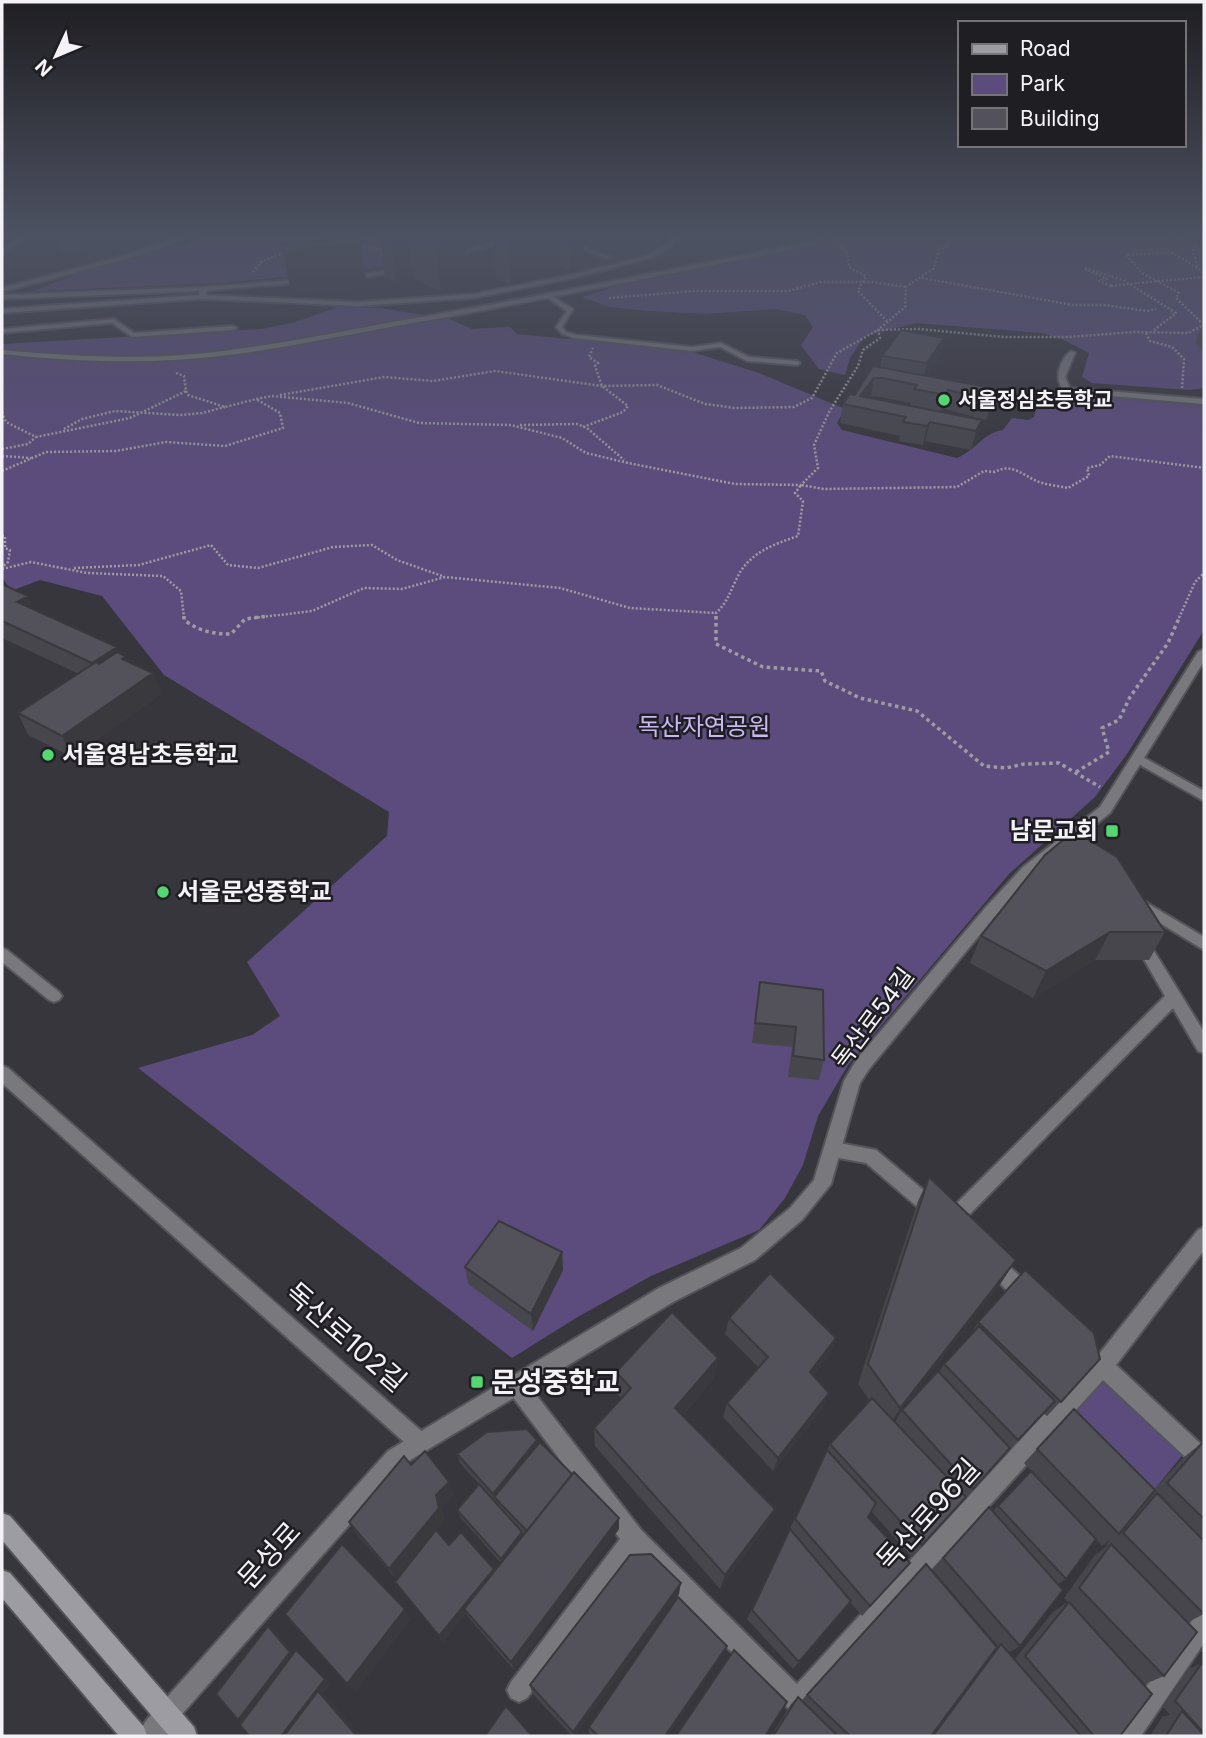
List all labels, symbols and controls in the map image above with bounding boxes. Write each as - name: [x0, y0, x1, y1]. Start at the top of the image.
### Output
- north arrow: [21, 21, 91, 91]
- legend: [958, 21, 1185, 147]
- text: Road: [1020, 36, 1071, 61]
- text: N: [31, 54, 57, 81]
- text: Park: [1020, 71, 1065, 96]
- text: Building: [1020, 106, 1100, 131]
- place label: 서울정심초등학교: [958, 387, 1113, 412]
- marker: 서울정심초등학교: [936, 392, 952, 408]
- park label: 독산자연공원: [638, 712, 770, 741]
- place label: 서울영남초등학교: [62, 740, 239, 769]
- marker: 서울영남초등학교: [40, 747, 56, 763]
- place label: 남문교회: [1010, 816, 1098, 845]
- marker: 남문교회: [1104, 823, 1120, 839]
- place label: 서울문성중학교: [177, 877, 332, 906]
- marker: 서울문성중학교: [155, 884, 171, 900]
- street label: 독산로54길: [825, 962, 920, 1074]
- street label: 독산로102길: [279, 1275, 413, 1399]
- place label: 문성중학교: [491, 1365, 620, 1399]
- marker: 문성중학교: [469, 1374, 485, 1390]
- street label: 독산로96길: [869, 1451, 987, 1577]
- street label: 문성로: [231, 1515, 307, 1595]

